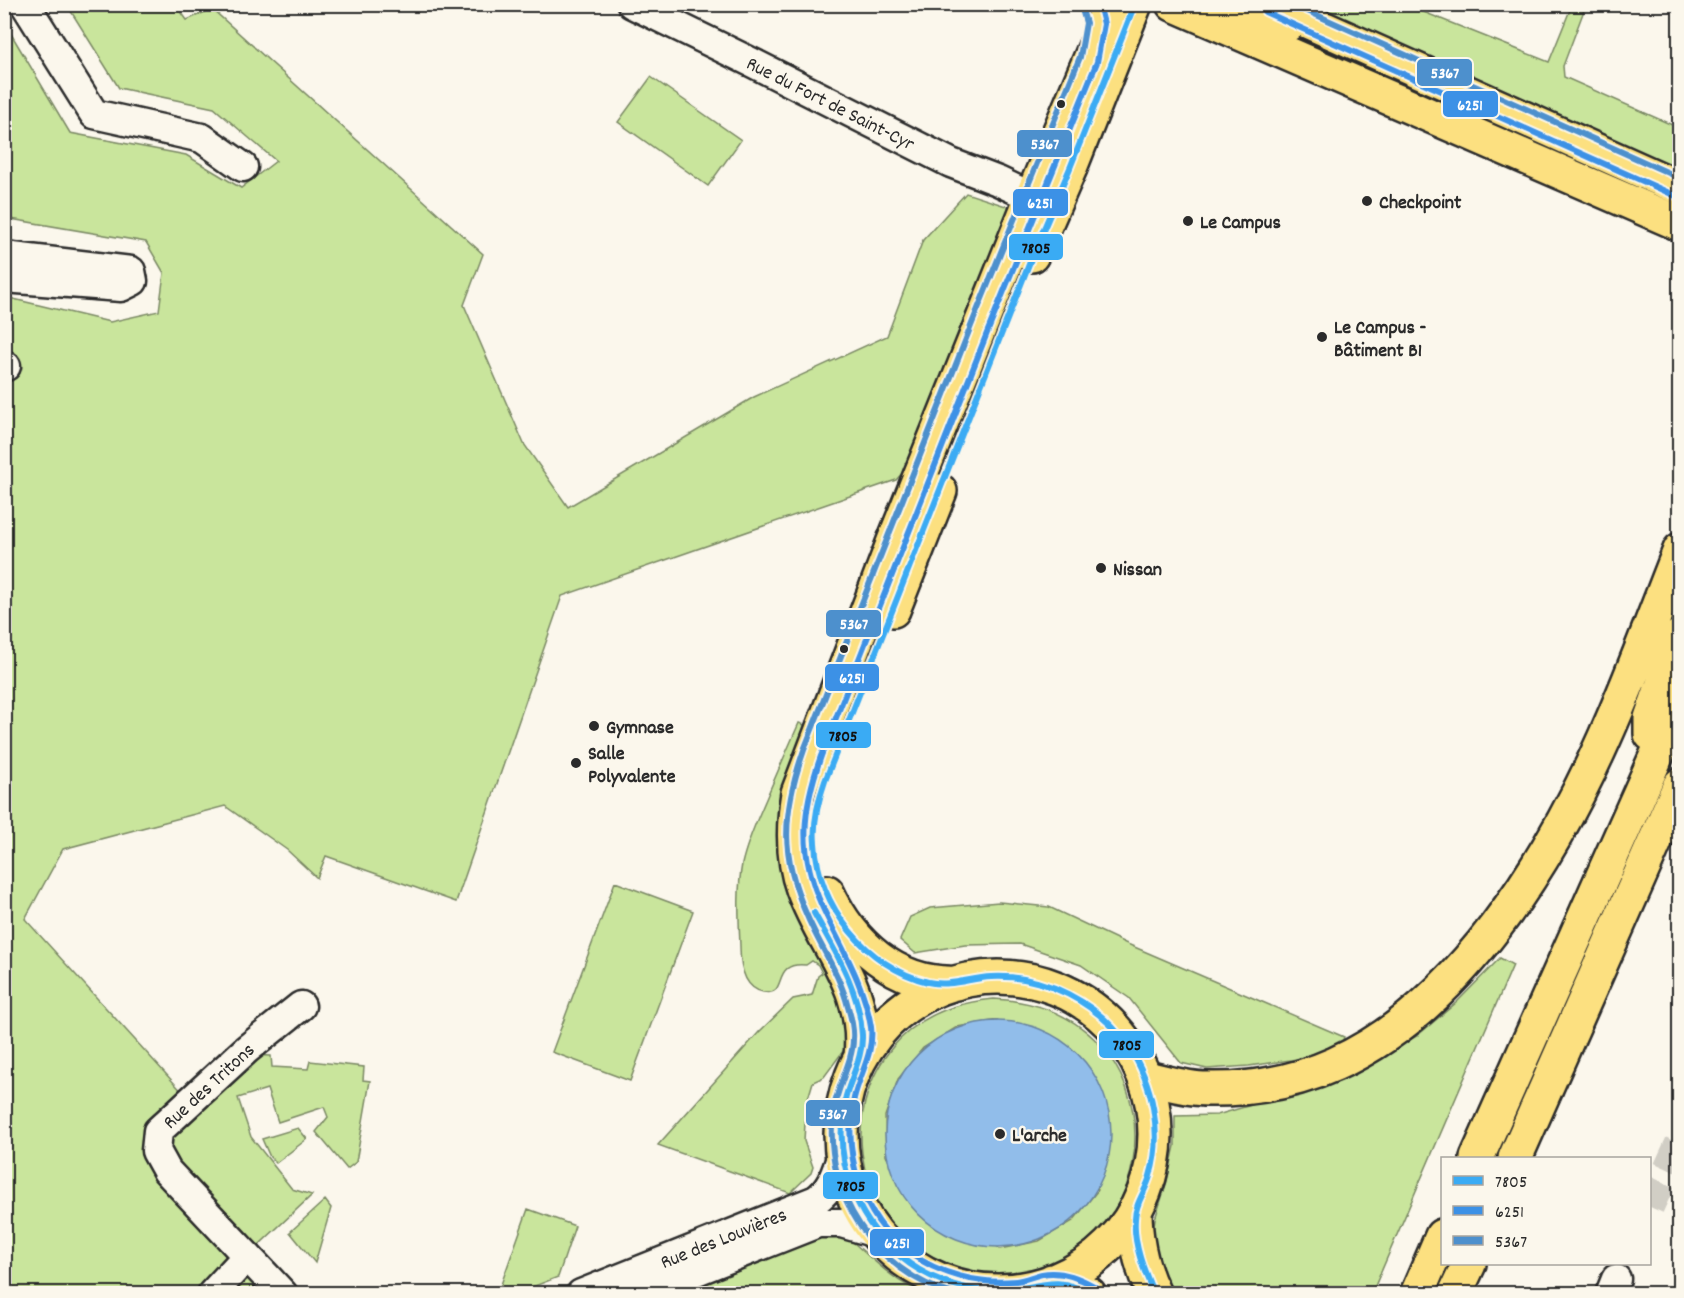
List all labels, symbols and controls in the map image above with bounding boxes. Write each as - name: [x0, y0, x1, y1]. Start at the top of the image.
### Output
- street label: Rue du Fort de Saint-Cyr: [741, 51, 919, 160]
- line badge: 5367: [1416, 58, 1473, 87]
- text: 5367: [1431, 63, 1459, 86]
- line badge: 6251: [1442, 90, 1499, 118]
- text: 6251: [1457, 95, 1483, 118]
- unlabelled marker: [1055, 98, 1067, 110]
- line badge: 5367: [1016, 129, 1073, 158]
- text: 5367: [1031, 134, 1059, 157]
- line badge: 6251: [1012, 188, 1069, 217]
- place label: Checkpoint: [1379, 190, 1462, 218]
- text: 6251: [1027, 193, 1053, 216]
- marker: Checkpoint: [1360, 194, 1374, 208]
- place label: Le Campus: [1200, 210, 1281, 238]
- marker: Le Campus: [1181, 214, 1195, 228]
- line badge: 7805: [1008, 233, 1064, 261]
- text: 7805: [1022, 238, 1050, 261]
- place label: Le Campus - Bâtiment B1: [1334, 315, 1426, 366]
- marker: Le Campus - Bâtiment B1: [1315, 330, 1329, 344]
- place label: Nissan: [1113, 557, 1162, 585]
- marker: Nissan: [1094, 561, 1108, 575]
- line badge: 5367: [825, 609, 882, 638]
- text: 5367: [840, 614, 868, 637]
- unlabelled marker: [838, 643, 850, 655]
- line badge: 6251: [824, 663, 880, 692]
- text: 6251: [839, 668, 865, 691]
- place label: Gymnase: [606, 715, 674, 743]
- marker: Gymnase: [587, 719, 601, 733]
- line badge: 7805: [815, 721, 872, 749]
- text: 7805: [829, 726, 857, 749]
- place label: Salle Polyvalente: [588, 741, 676, 792]
- marker: Salle Polyvalente: [569, 756, 583, 770]
- line badge: 7805: [1098, 1030, 1155, 1059]
- text: 7805: [1113, 1035, 1141, 1058]
- street label: Rue des Tritons: [158, 1037, 262, 1137]
- line badge: 5367: [805, 1099, 861, 1127]
- text: 5367: [819, 1104, 847, 1127]
- place label: L'arche: [1012, 1123, 1067, 1151]
- marker: L'arche: [993, 1127, 1007, 1141]
- legend: [1441, 1157, 1651, 1265]
- line badge: 7805: [822, 1171, 879, 1200]
- text: 7805: [1495, 1171, 1527, 1196]
- text: 7805: [837, 1176, 865, 1199]
- text: 6251: [1495, 1201, 1524, 1226]
- street label: Rue des Louvières: [657, 1202, 792, 1278]
- line badge: 6251: [869, 1228, 925, 1257]
- text: 5367: [1495, 1231, 1527, 1256]
- text: 6251: [884, 1233, 910, 1256]

